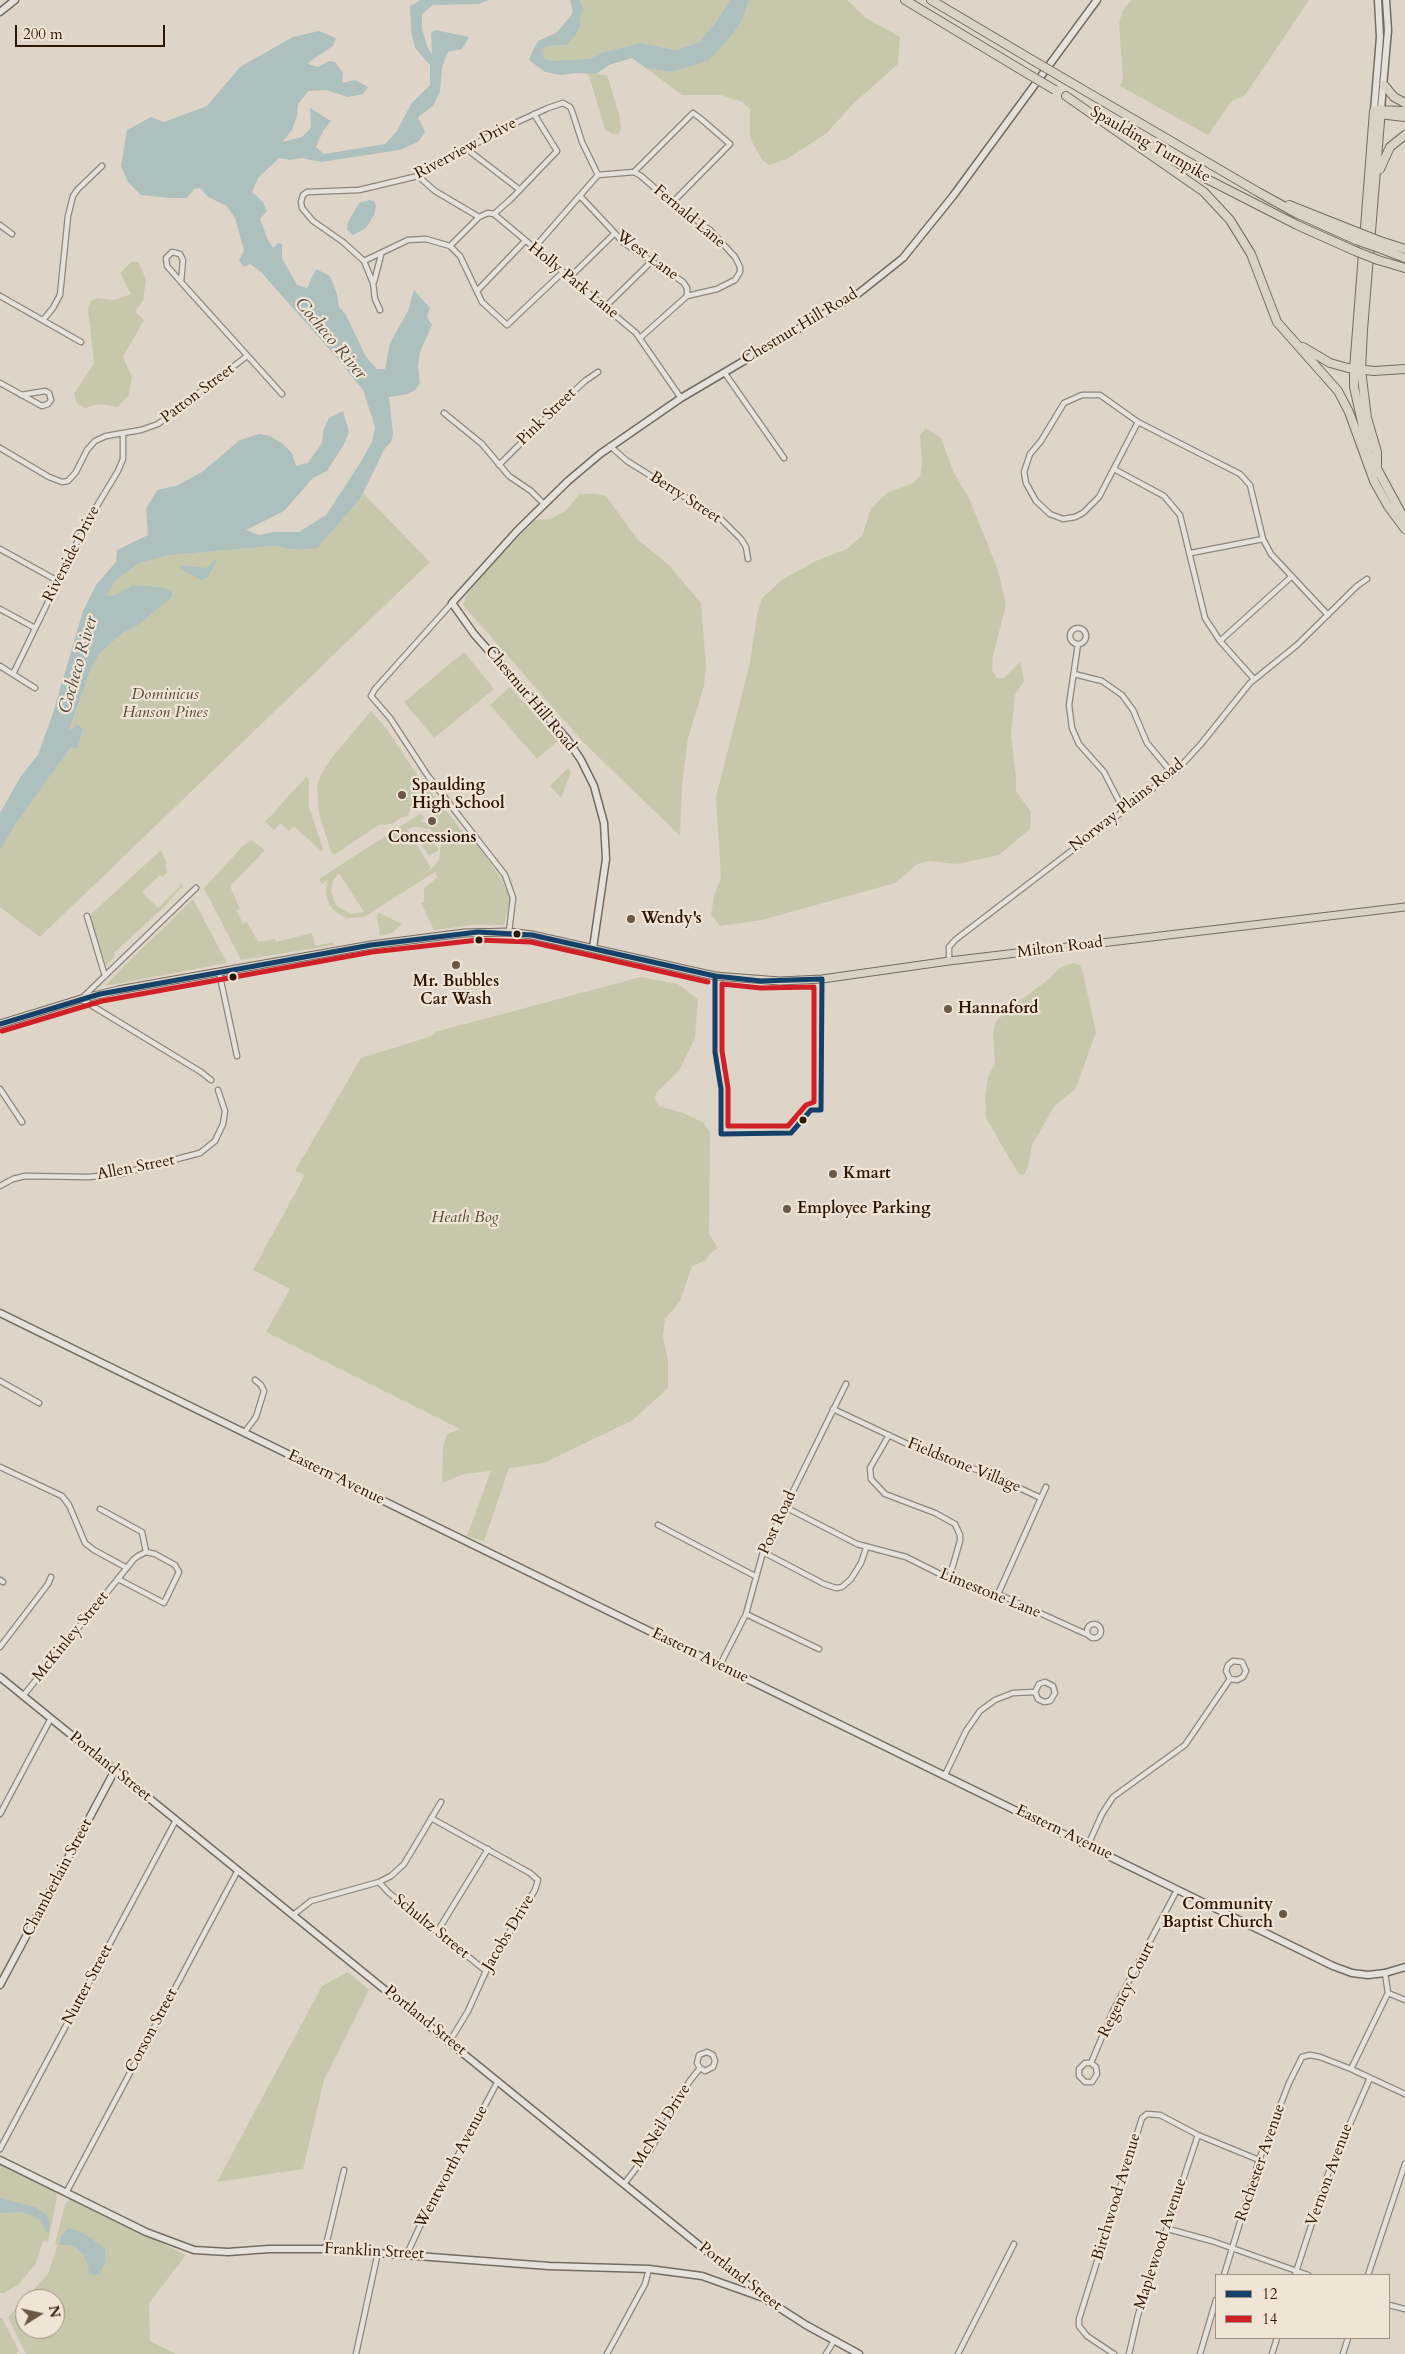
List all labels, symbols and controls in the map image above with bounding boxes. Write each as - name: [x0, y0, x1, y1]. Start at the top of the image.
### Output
- scale bar: [18, 15, 168, 47]
- text: 200 m: [23, 24, 63, 44]
- street label: Spaulding Turnpike: [1086, 103, 1214, 187]
- street label: Riverview Drive: [412, 114, 520, 184]
- street label: Fernald Lane: [649, 181, 729, 253]
- street label: West Lane: [612, 227, 682, 285]
- street label: Holly Park Lane: [524, 239, 622, 323]
- street label: Chestnut Hill Road: [739, 285, 861, 369]
- water label: Cocheco River: [289, 294, 371, 384]
- street label: Patton Street: [157, 360, 239, 428]
- street label: Pink Street: [514, 384, 580, 450]
- street label: Berry Street: [646, 468, 724, 528]
- street label: Riverside Drive: [40, 503, 104, 605]
- water label: Cocheco River: [55, 614, 103, 716]
- street label: Chestnut Hill Road: [480, 643, 580, 755]
- park label: Dominicus Hanson Pines: [122, 685, 208, 723]
- street label: Norway Plains Road: [1066, 755, 1188, 857]
- place label: Spaulding High School: [412, 776, 505, 814]
- marker: Spaulding High School: [396, 789, 408, 801]
- marker: Concessions: [426, 815, 438, 827]
- place label: Concessions: [388, 828, 476, 848]
- place label: Wendy's: [641, 909, 702, 929]
- marker: Wendy's: [625, 913, 637, 925]
- unlabelled marker: [512, 929, 522, 939]
- street label: Milton Road: [1016, 933, 1104, 963]
- unlabelled marker: [474, 935, 484, 945]
- marker: Mr. Bubbles Car Wash: [450, 959, 462, 971]
- unlabelled marker: [228, 972, 238, 982]
- place label: Mr. Bubbles Car Wash: [413, 972, 499, 1010]
- place label: Hannaford: [958, 999, 1038, 1019]
- marker: Hannaford: [942, 1003, 954, 1015]
- unlabelled marker: [798, 1115, 808, 1125]
- street label: Allen Street: [96, 1151, 176, 1185]
- place label: Kmart: [843, 1164, 891, 1184]
- marker: Kmart: [827, 1168, 839, 1180]
- place label: Employee Parking: [797, 1199, 931, 1219]
- marker: Employee Parking: [781, 1203, 793, 1215]
- park label: Heath Bog: [431, 1208, 499, 1228]
- street label: Fieldstone Village: [904, 1434, 1024, 1498]
- street label: Eastern Avenue: [284, 1446, 388, 1510]
- street label: Post Road: [755, 1488, 801, 1558]
- street label: Limestone Lane: [937, 1565, 1043, 1623]
- street label: McKinley Street: [29, 1588, 113, 1686]
- street label: Eastern Avenue: [648, 1624, 752, 1688]
- street label: Portland Street: [65, 1728, 155, 1806]
- street label: Eastern Avenue: [1012, 1801, 1116, 1865]
- street label: Chamberlain Street: [19, 1816, 97, 1940]
- street label: Schultz Street: [389, 1891, 473, 1963]
- street label: Jacobs Drive: [479, 1892, 539, 1974]
- place label: Community Baptist Church: [1162, 1895, 1273, 1933]
- marker: Community Baptist Church: [1277, 1908, 1289, 1920]
- street label: Regency Court: [1095, 1939, 1159, 2041]
- street label: Nutter Street: [59, 1941, 117, 2029]
- street label: Portland Street: [380, 1982, 470, 2060]
- street label: Corson Street: [122, 1986, 182, 2076]
- street label: McNeil Drive: [629, 2081, 695, 2171]
- street label: Wentworth Avenue: [412, 2102, 492, 2232]
- street label: Rochester Avenue: [1232, 2102, 1290, 2224]
- street label: Vernon Avenue: [1303, 2121, 1357, 2229]
- street label: Birchwood Avenue: [1089, 2131, 1145, 2263]
- street label: Maplewood Avenue: [1131, 2176, 1191, 2312]
- street label: Portland Street: [695, 2239, 785, 2315]
- street label: Franklin Street: [324, 2240, 424, 2264]
- legend: [1215, 2274, 1390, 2339]
- text: 12: [1262, 2284, 1277, 2304]
- north arrow: [15, 2289, 65, 2339]
- text: N: [44, 2304, 65, 2319]
- text: 14: [1262, 2309, 1277, 2329]

